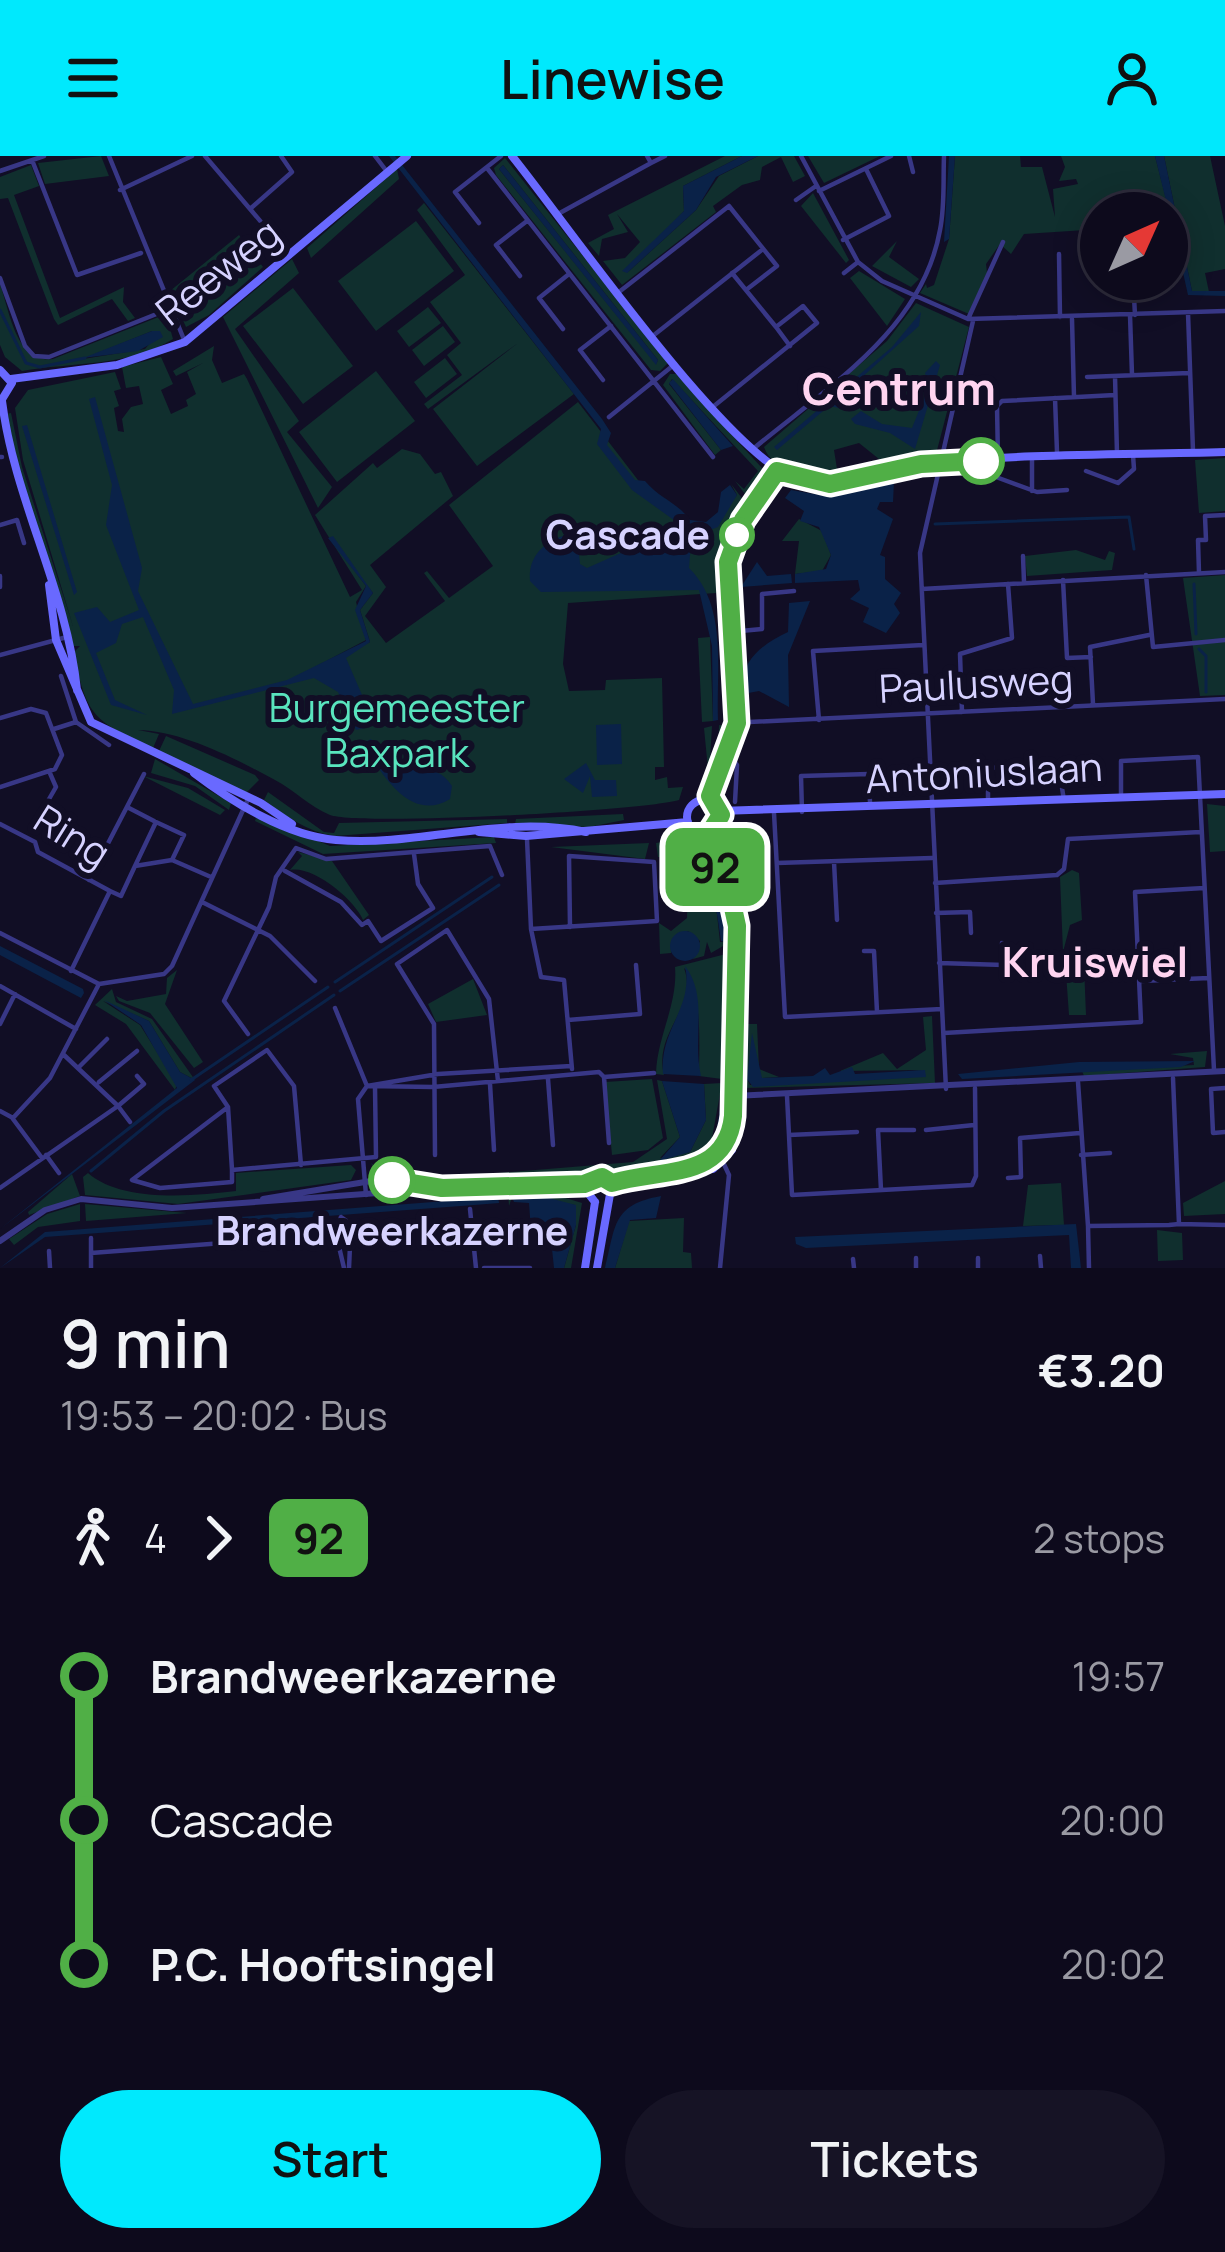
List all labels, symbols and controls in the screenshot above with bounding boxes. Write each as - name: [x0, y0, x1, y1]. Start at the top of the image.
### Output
- text: Linewise: [500, 41, 725, 115]
- icon: menu: [60, 45, 126, 111]
- icon: person: [1099, 45, 1165, 111]
- north arrow: [1080, 192, 1188, 300]
- map controls: [1080, 192, 1188, 300]
- street label: Reeweg: [144, 205, 291, 337]
- district label: Centrum: [802, 357, 996, 419]
- unlabelled marker: [959, 439, 1003, 483]
- place label: Cascade: [545, 507, 710, 561]
- marker: Cascade: [721, 519, 753, 551]
- street label: Paulusweg: [877, 651, 1074, 715]
- park label: Burgemeester Baxpark: [269, 680, 525, 779]
- street label: Antoniuslaan: [864, 739, 1104, 805]
- street label: Ring: [24, 791, 121, 879]
- line badge: 92: [661, 828, 769, 906]
- text: 92: [689, 838, 741, 896]
- district label: Kruiswiel: [1002, 932, 1188, 990]
- marker: Brandweerkazerne: [370, 1158, 414, 1202]
- place label: Brandweerkazerne: [216, 1203, 568, 1257]
- text: 9 min: [60, 1298, 230, 1388]
- text: €3.20: [1038, 1339, 1165, 1401]
- text: 19:53 – 20:02 · Bus: [60, 1388, 388, 1442]
- icon: walk: [60, 1505, 126, 1571]
- icon: forward: [185, 1505, 251, 1571]
- text: 92: [293, 1509, 344, 1567]
- text: 4: [144, 1511, 167, 1565]
- text: 2 stops: [1033, 1511, 1165, 1565]
- text: Brandweerkazerne: [150, 1645, 557, 1707]
- text: 19:57: [1072, 1649, 1165, 1703]
- text: Cascade: [150, 1789, 334, 1851]
- text: 20:00: [1060, 1793, 1165, 1847]
- text: P.C. Hooftsingel: [150, 1933, 496, 1995]
- text: 20:02: [1061, 1937, 1165, 1991]
- button: Start: [60, 2090, 601, 2228]
- button: Tickets: [625, 2090, 1165, 2228]

